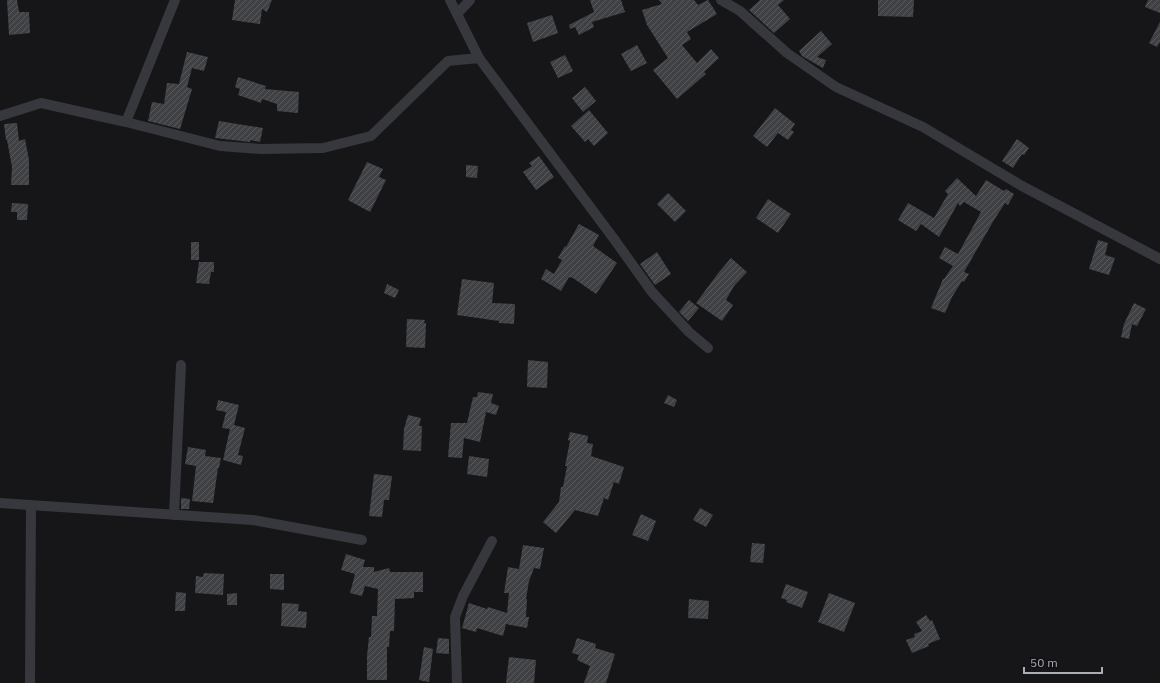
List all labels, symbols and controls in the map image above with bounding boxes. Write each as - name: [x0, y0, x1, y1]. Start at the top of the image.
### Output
- scale bar: [1024, 649, 1102, 675]
- text: 50 m: [1030, 655, 1058, 670]

